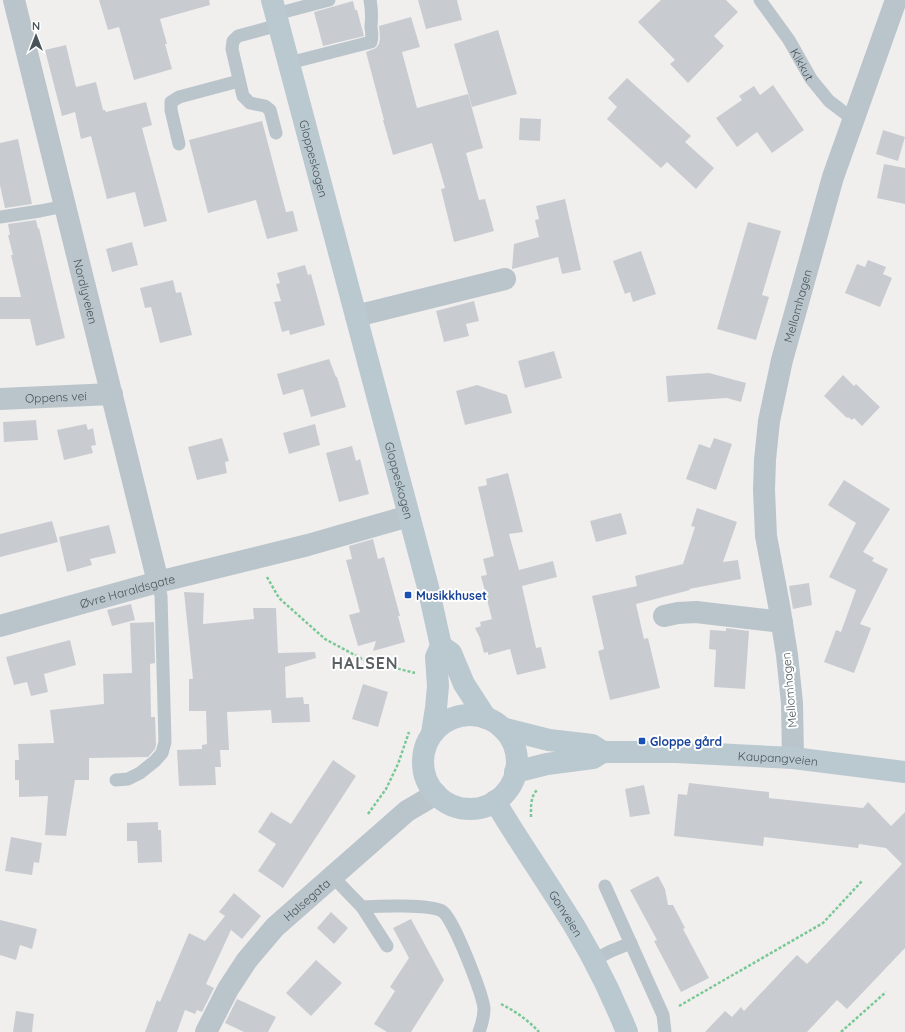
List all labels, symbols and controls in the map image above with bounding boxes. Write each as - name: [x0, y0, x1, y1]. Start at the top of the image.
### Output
- north arrow: [16, 16, 56, 56]
- text: N: [32, 19, 40, 33]
- street label: Kikkut: [788, 45, 818, 83]
- street label: Gloppeskogen: [297, 118, 332, 199]
- street label: Nordlyveien: [71, 257, 101, 325]
- street label: Mellomhagen: [780, 267, 814, 344]
- street label: Oppens vei: [25, 388, 87, 405]
- street label: Gloppeskogen: [382, 440, 417, 521]
- street label: Øvre Haraldsgate: [78, 571, 177, 611]
- place label: Musikkhuset: [416, 588, 487, 603]
- marker: Musikkhuset: [403, 590, 413, 600]
- street label: Mellomhagen: [778, 652, 800, 728]
- district label: HALSEN: [331, 653, 399, 673]
- place label: Gloppe gård: [650, 734, 722, 749]
- marker: Gloppe gård: [637, 736, 647, 746]
- street label: Kaupangveien: [737, 748, 819, 769]
- street label: Halsegata: [280, 875, 333, 924]
- street label: Gonveien: [546, 887, 586, 939]

